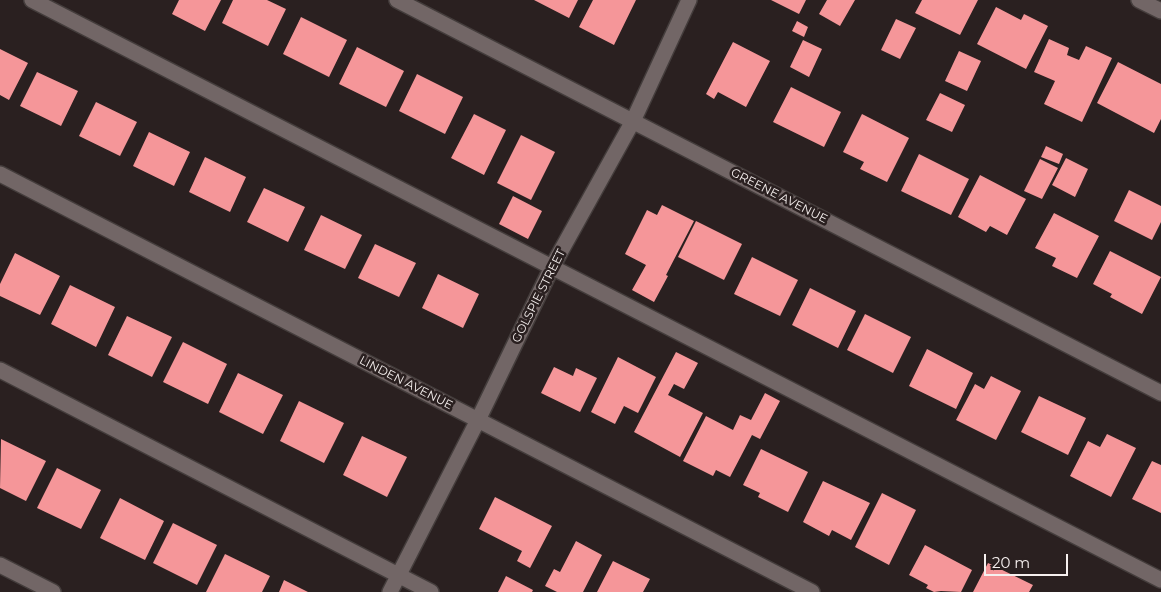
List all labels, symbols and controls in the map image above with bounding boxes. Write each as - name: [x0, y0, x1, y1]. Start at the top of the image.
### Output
- street label: GREENE AVENUE: [728, 165, 830, 227]
- street label: GOLSPIE STREET: [509, 247, 569, 345]
- street label: LINDEN AVENUE: [357, 353, 455, 413]
- scale bar: [986, 544, 1070, 576]
- text: 20 m: [992, 553, 1030, 572]

